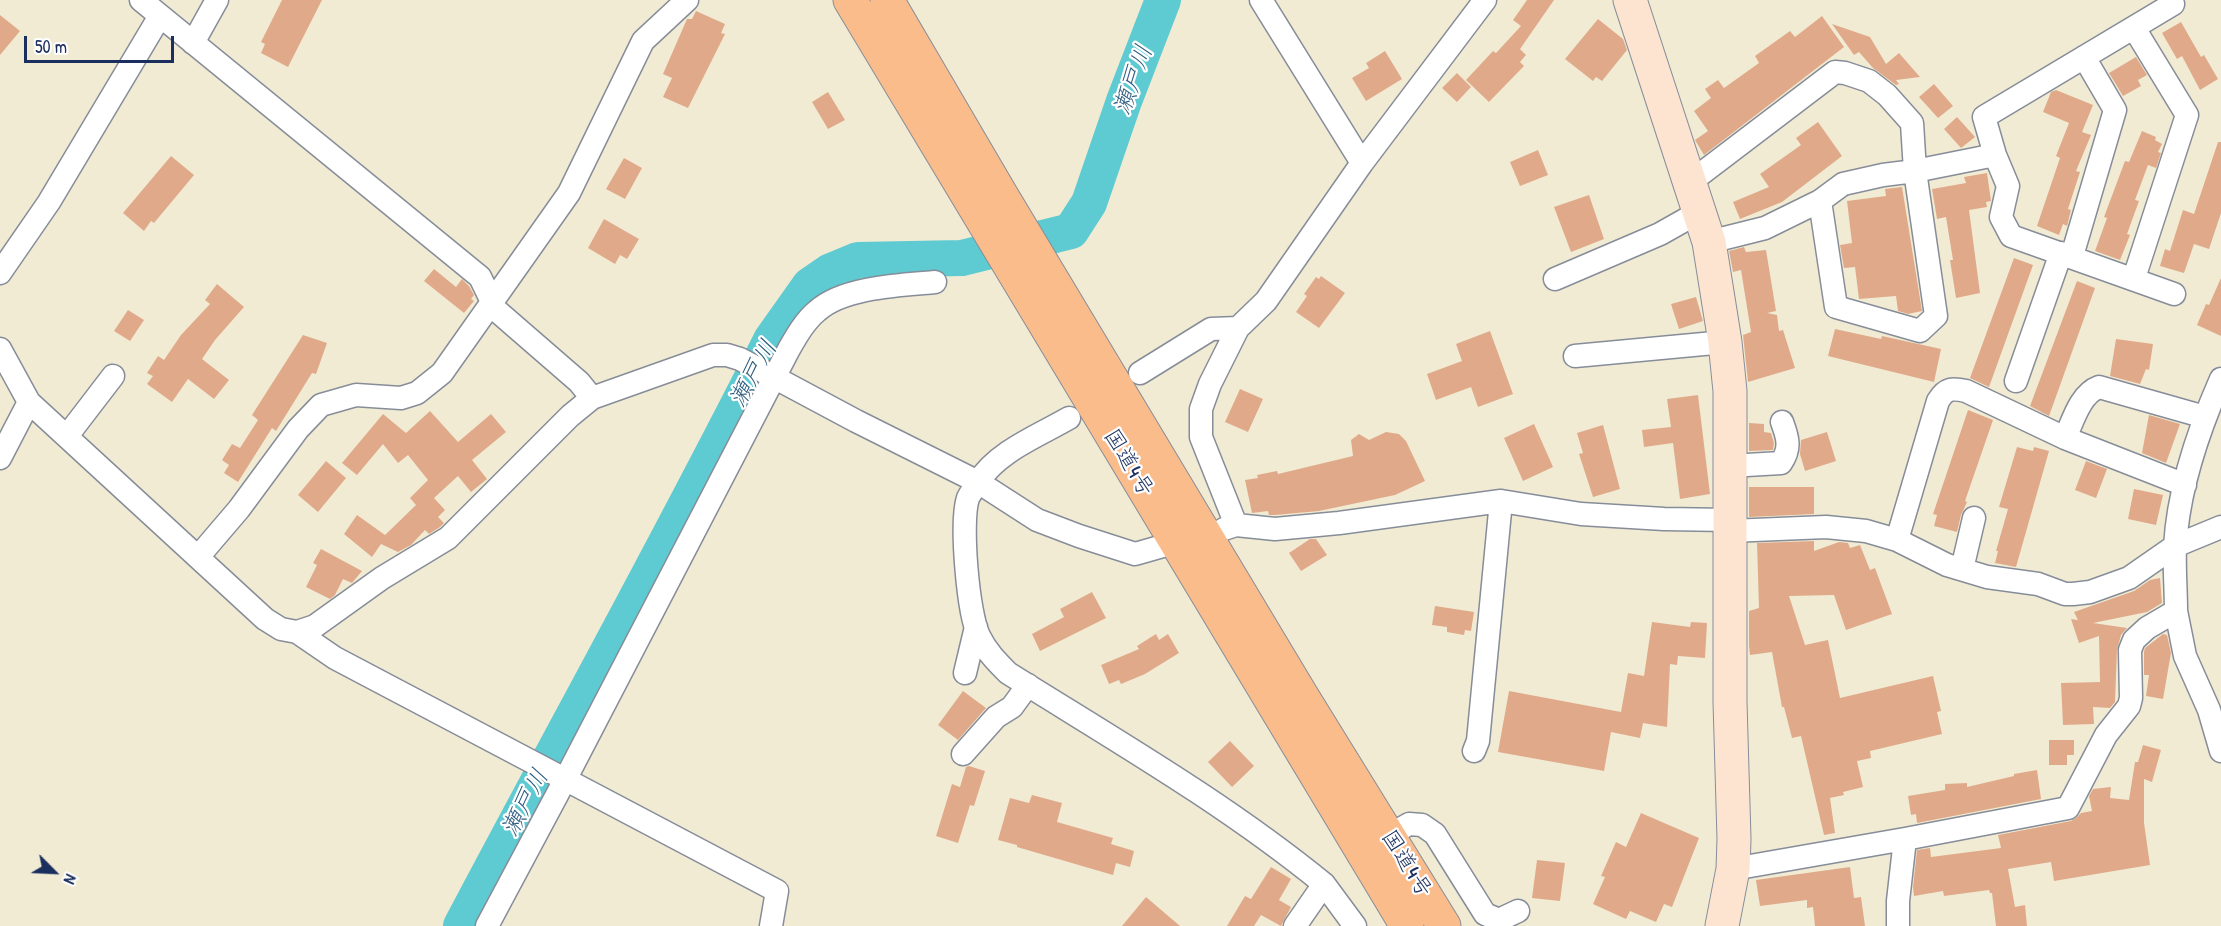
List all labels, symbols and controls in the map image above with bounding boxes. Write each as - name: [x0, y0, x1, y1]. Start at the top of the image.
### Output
- scale bar: [27, 24, 177, 62]
- text: 50 m: [35, 34, 67, 59]
- water label: 瀬戸川: [1108, 41, 1160, 119]
- water label: 瀬戸川: [724, 336, 784, 412]
- street label: 国道4号: [1098, 424, 1158, 502]
- water label: 瀬戸川: [496, 764, 556, 842]
- street label: 国道4号: [1375, 826, 1437, 902]
- north arrow: [24, 842, 84, 902]
- text: N: [59, 871, 82, 888]

